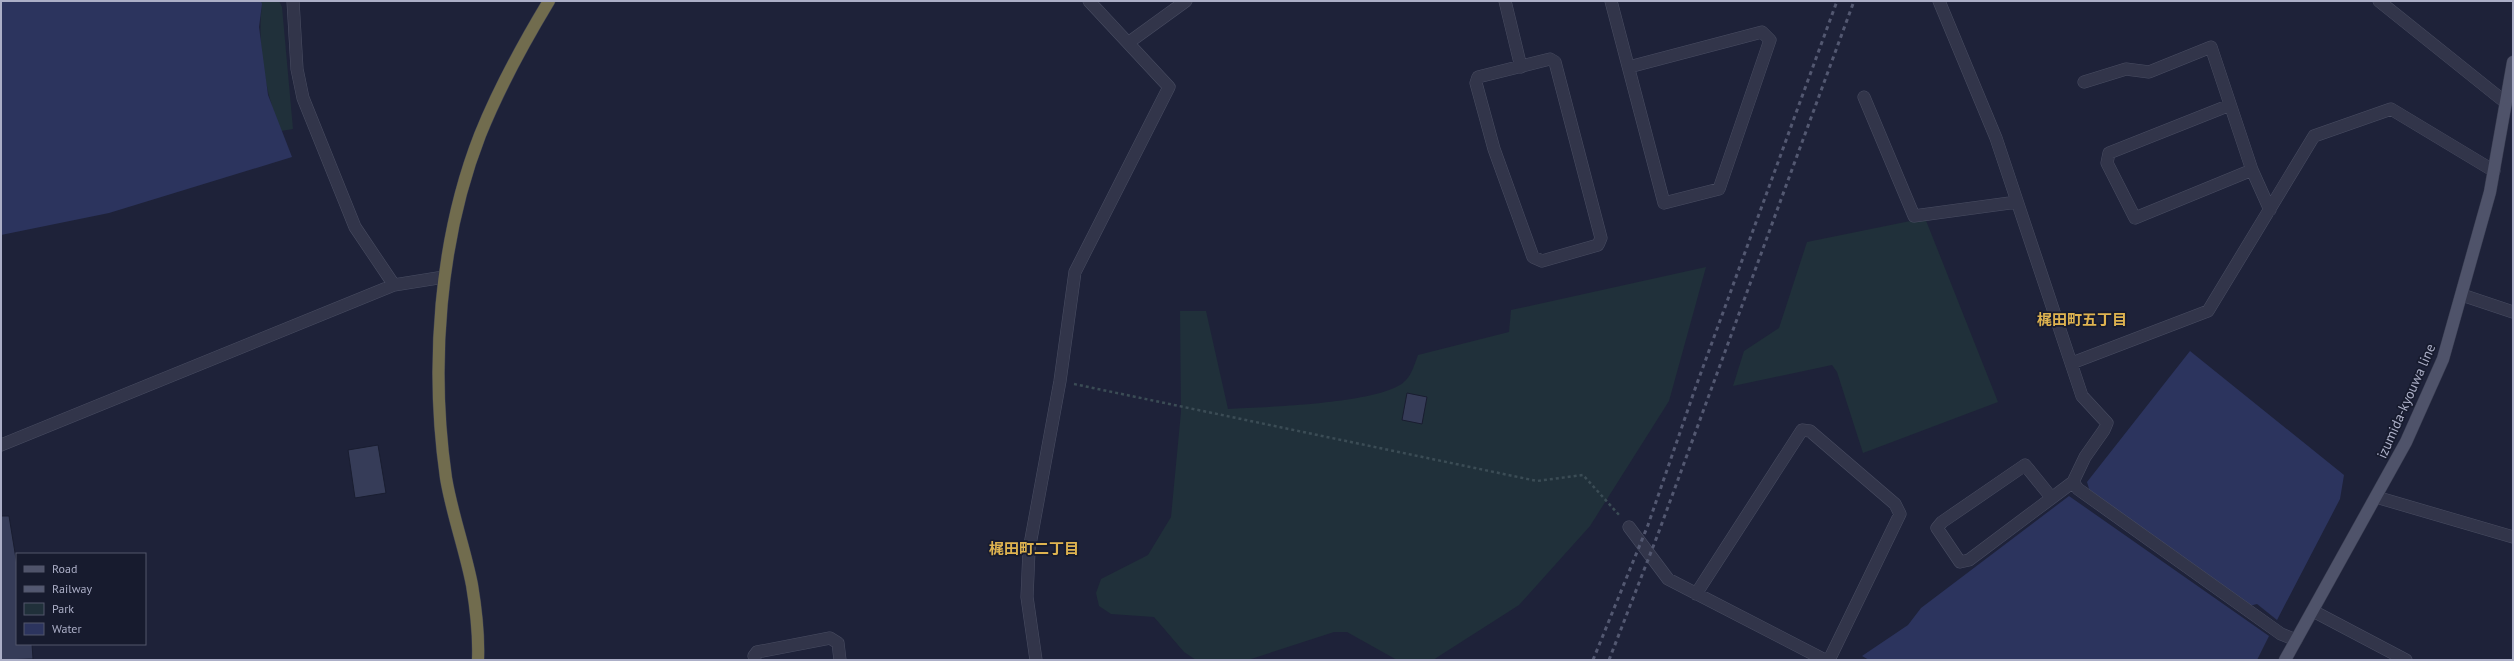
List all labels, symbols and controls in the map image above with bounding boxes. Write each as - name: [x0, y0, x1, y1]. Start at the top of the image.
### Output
- district label: 梶田町五丁目: [2037, 310, 2127, 329]
- street label: izumida-kyouwa line: [2373, 341, 2439, 461]
- district label: 梶田町二丁目: [989, 539, 1079, 558]
- legend: [16, 553, 146, 645]
- text: Road: [52, 561, 77, 576]
- text: Railway: [52, 581, 92, 596]
- text: Park: [52, 601, 74, 616]
- text: Water: [52, 621, 82, 636]

